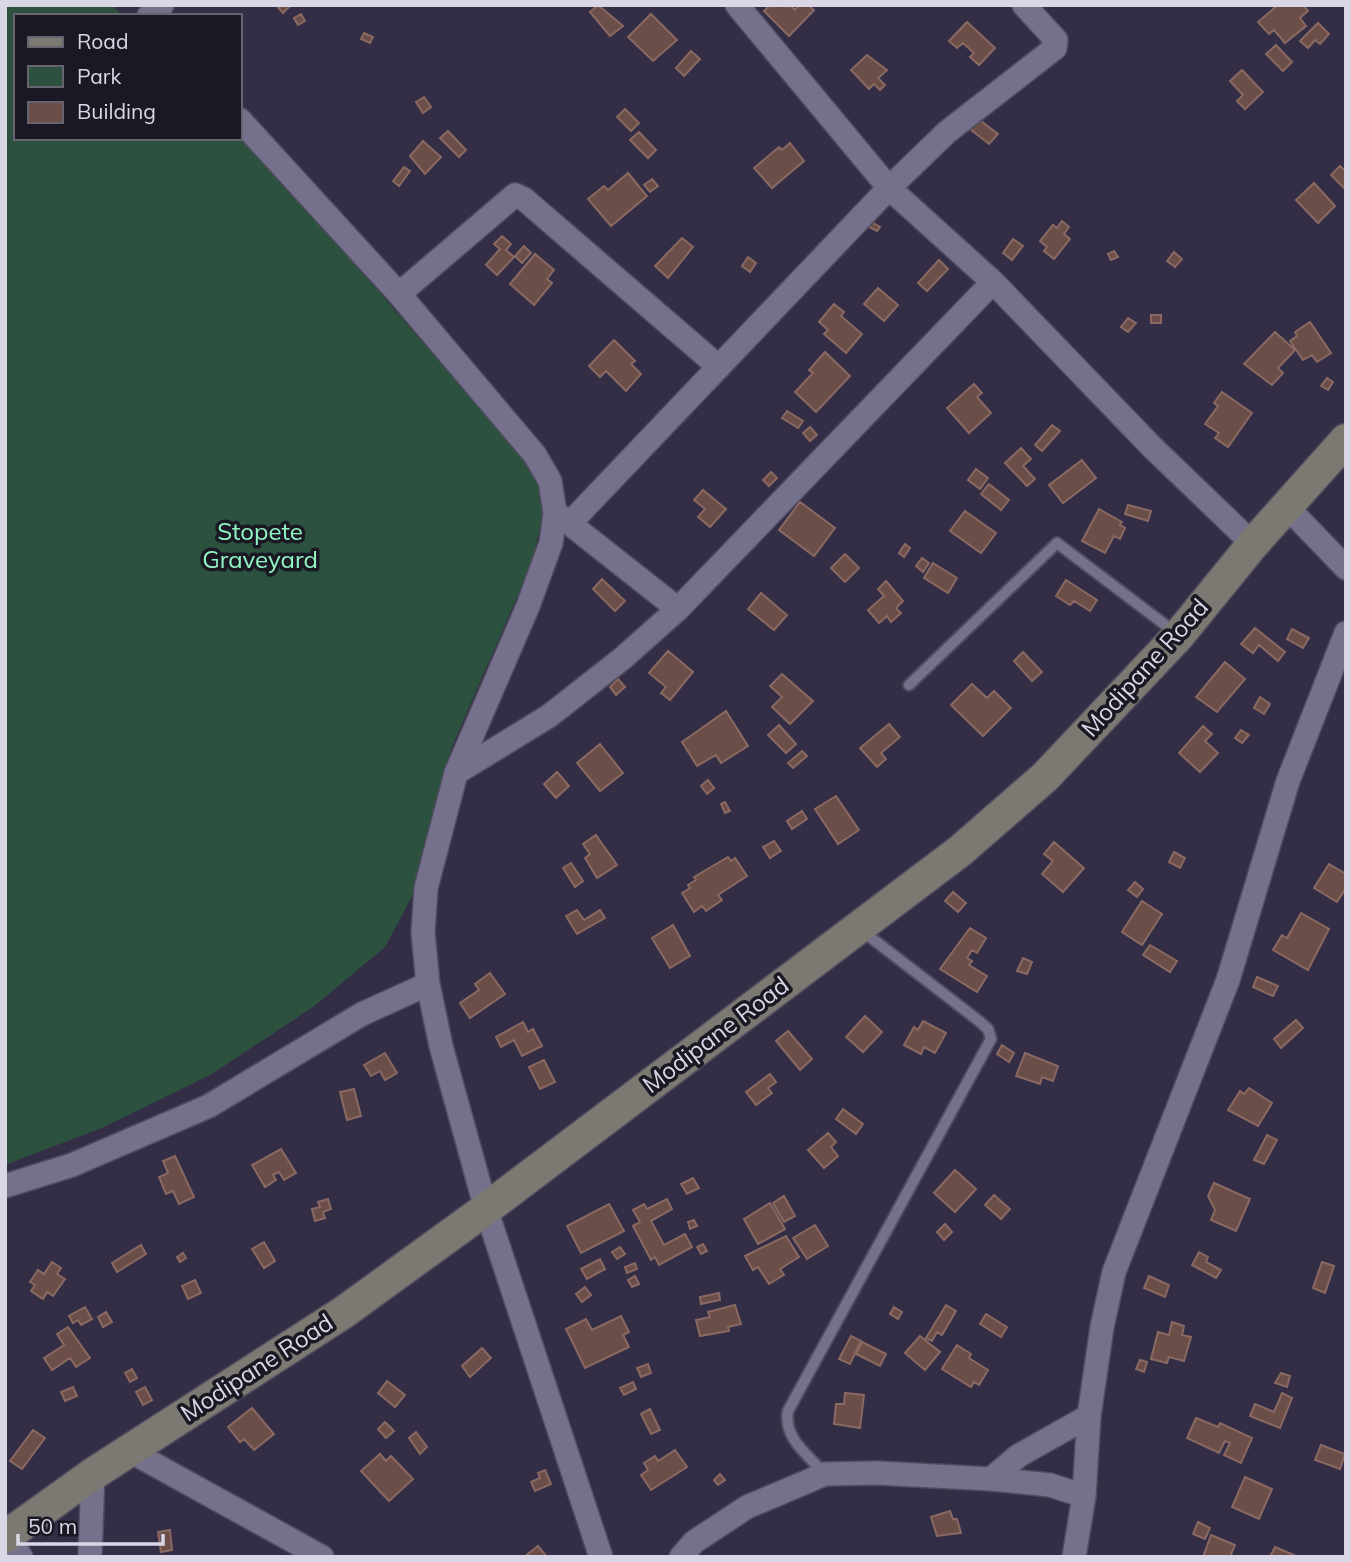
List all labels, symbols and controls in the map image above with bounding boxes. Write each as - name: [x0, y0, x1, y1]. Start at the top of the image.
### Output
- legend: [14, 14, 242, 140]
- text: Road: [77, 28, 128, 54]
- text: Park: [77, 63, 121, 89]
- text: Building: [77, 98, 156, 124]
- park label: Stopete Graveyard: [202, 516, 318, 574]
- street label: Modipane Road: [1074, 592, 1214, 743]
- street label: Modipane Road: [636, 969, 794, 1099]
- street label: Modipane Road: [175, 1307, 338, 1428]
- scale bar: [18, 1502, 163, 1546]
- text: 50 m: [28, 1513, 77, 1539]

